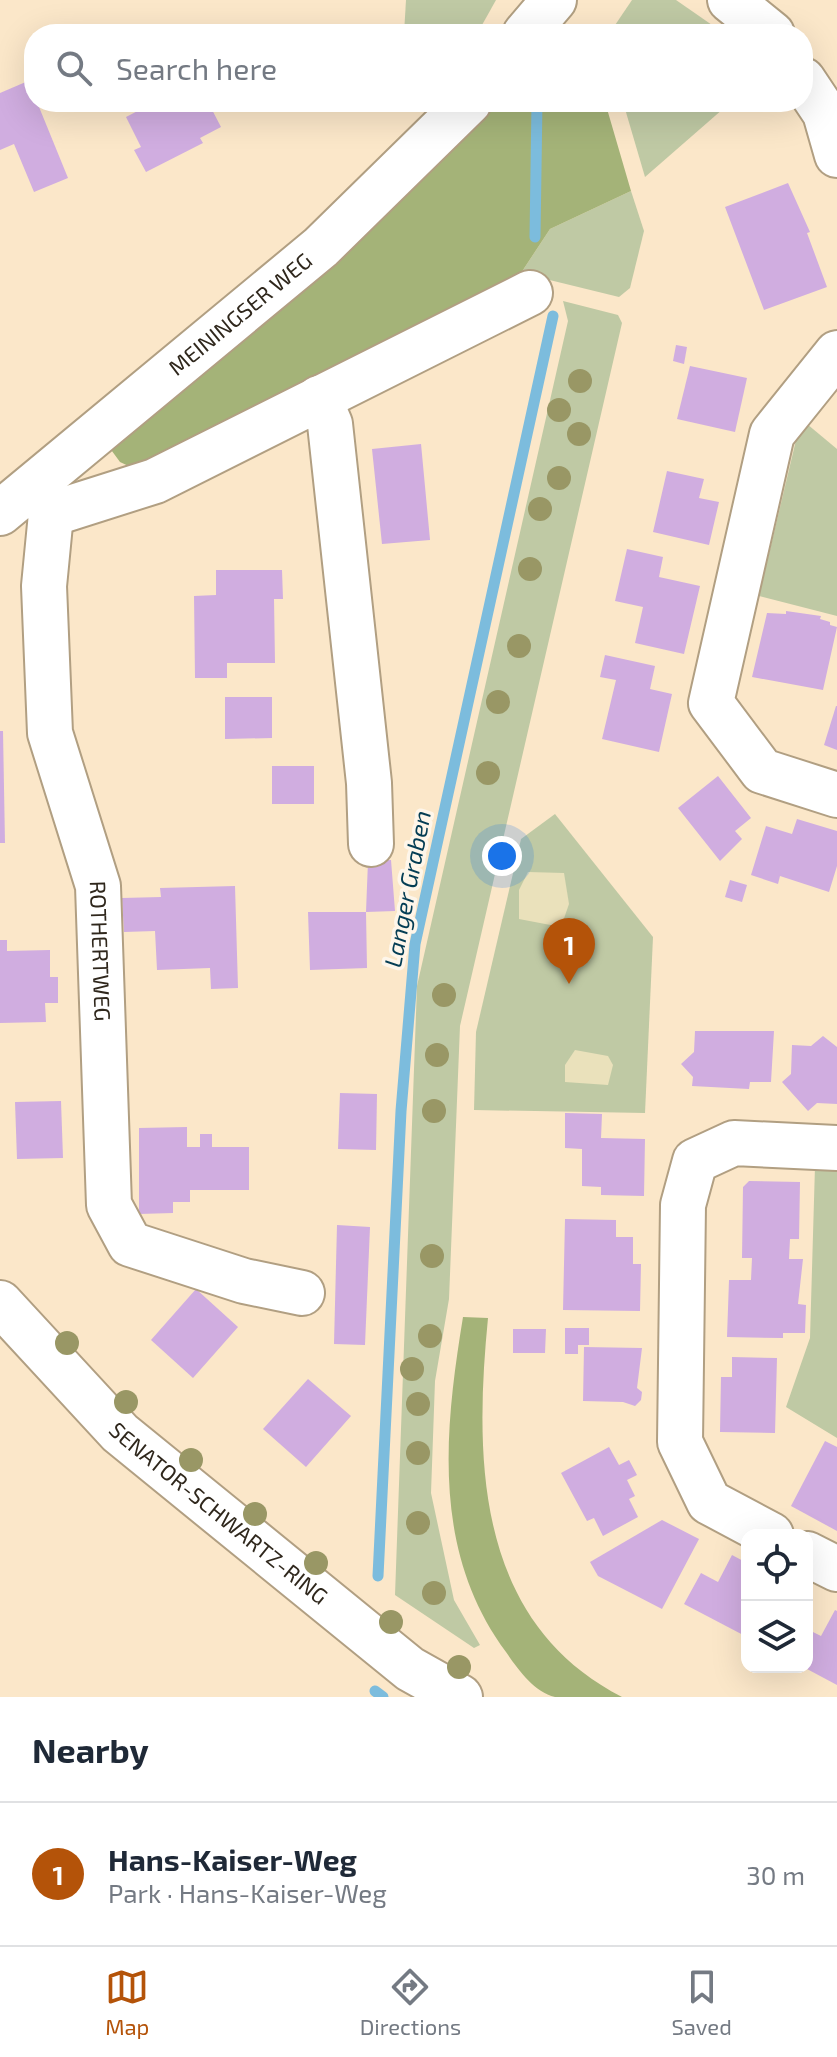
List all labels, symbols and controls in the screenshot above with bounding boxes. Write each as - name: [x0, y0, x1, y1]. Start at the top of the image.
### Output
- search box: [24, 24, 813, 112]
- icon: search: [52, 46, 96, 90]
- text: Search here: [116, 50, 277, 86]
- street label: MEININGSER WEG: [163, 246, 316, 380]
- water label: Langer Graben: [377, 808, 436, 970]
- your location: [482, 836, 522, 876]
- street label: ROTHERTWEG: [86, 880, 117, 1022]
- pin: 1: [543, 918, 595, 984]
- street label: SENATOR-SCHWARTZ-RING: [105, 1416, 334, 1609]
- map controls: [741, 1529, 813, 1673]
- button: locate: [741, 1529, 813, 1601]
- button: layers: [741, 1601, 813, 1673]
- text: Nearby: [32, 1729, 149, 1770]
- text: Hans-Kaiser-Weg: [108, 1841, 357, 1877]
- text: 1: [52, 1859, 64, 1890]
- text: 30 m: [746, 1859, 805, 1890]
- text: Park · Hans-Kaiser-Weg: [108, 1877, 387, 1908]
- tab: Map: [105, 1965, 149, 2039]
- tab: Directions: [360, 1965, 461, 2039]
- tab: Saved: [671, 1965, 732, 2039]

